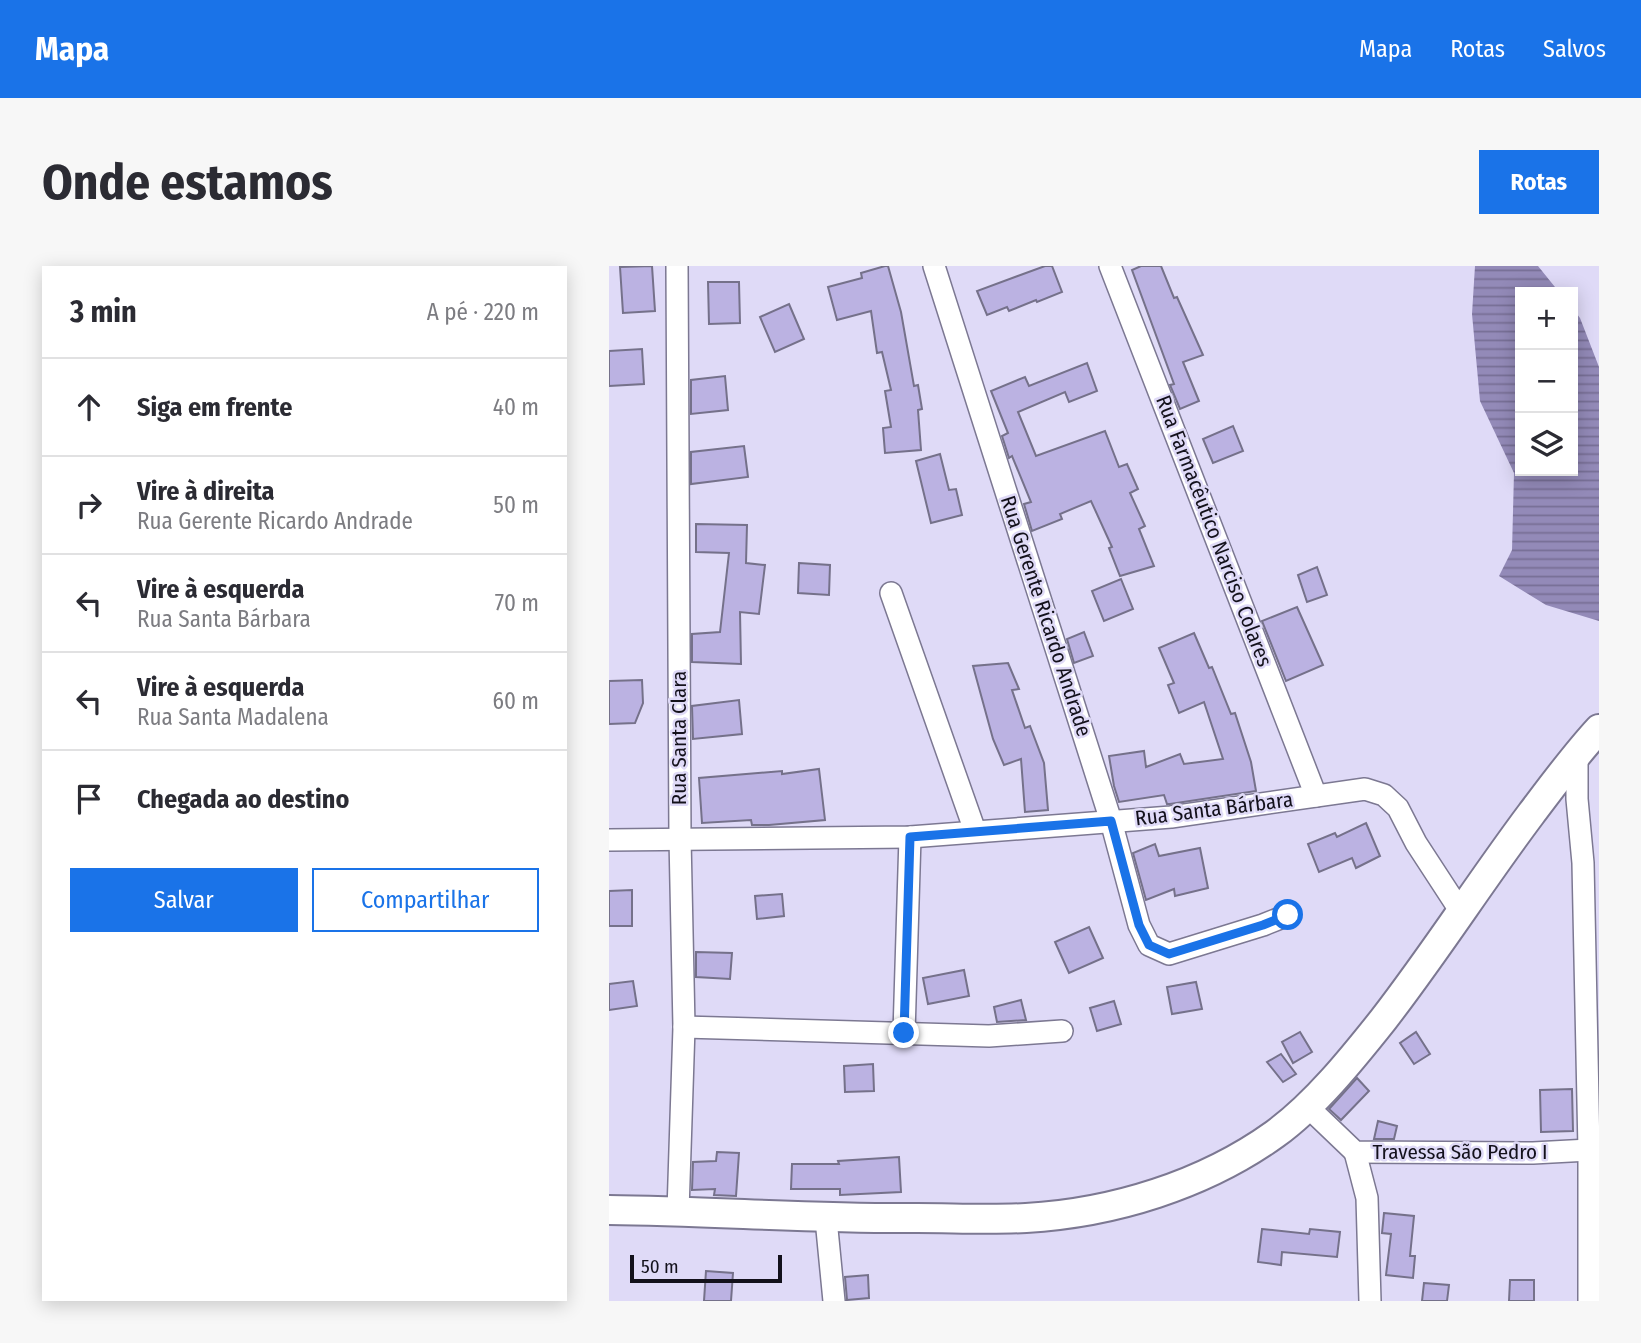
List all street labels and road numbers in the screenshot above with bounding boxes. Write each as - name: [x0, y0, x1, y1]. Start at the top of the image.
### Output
- street label: Rua Farmacêutico Narciso Colares: [1150, 392, 1278, 670]
- street label: Rua Gerente Ricardo Andrade: [995, 492, 1097, 740]
- street label: Rua Santa Clara: [666, 671, 692, 805]
- street label: Rua Santa Bárbara: [1134, 786, 1294, 832]
- street label: Travessa São Pedro I: [1372, 1139, 1548, 1165]

